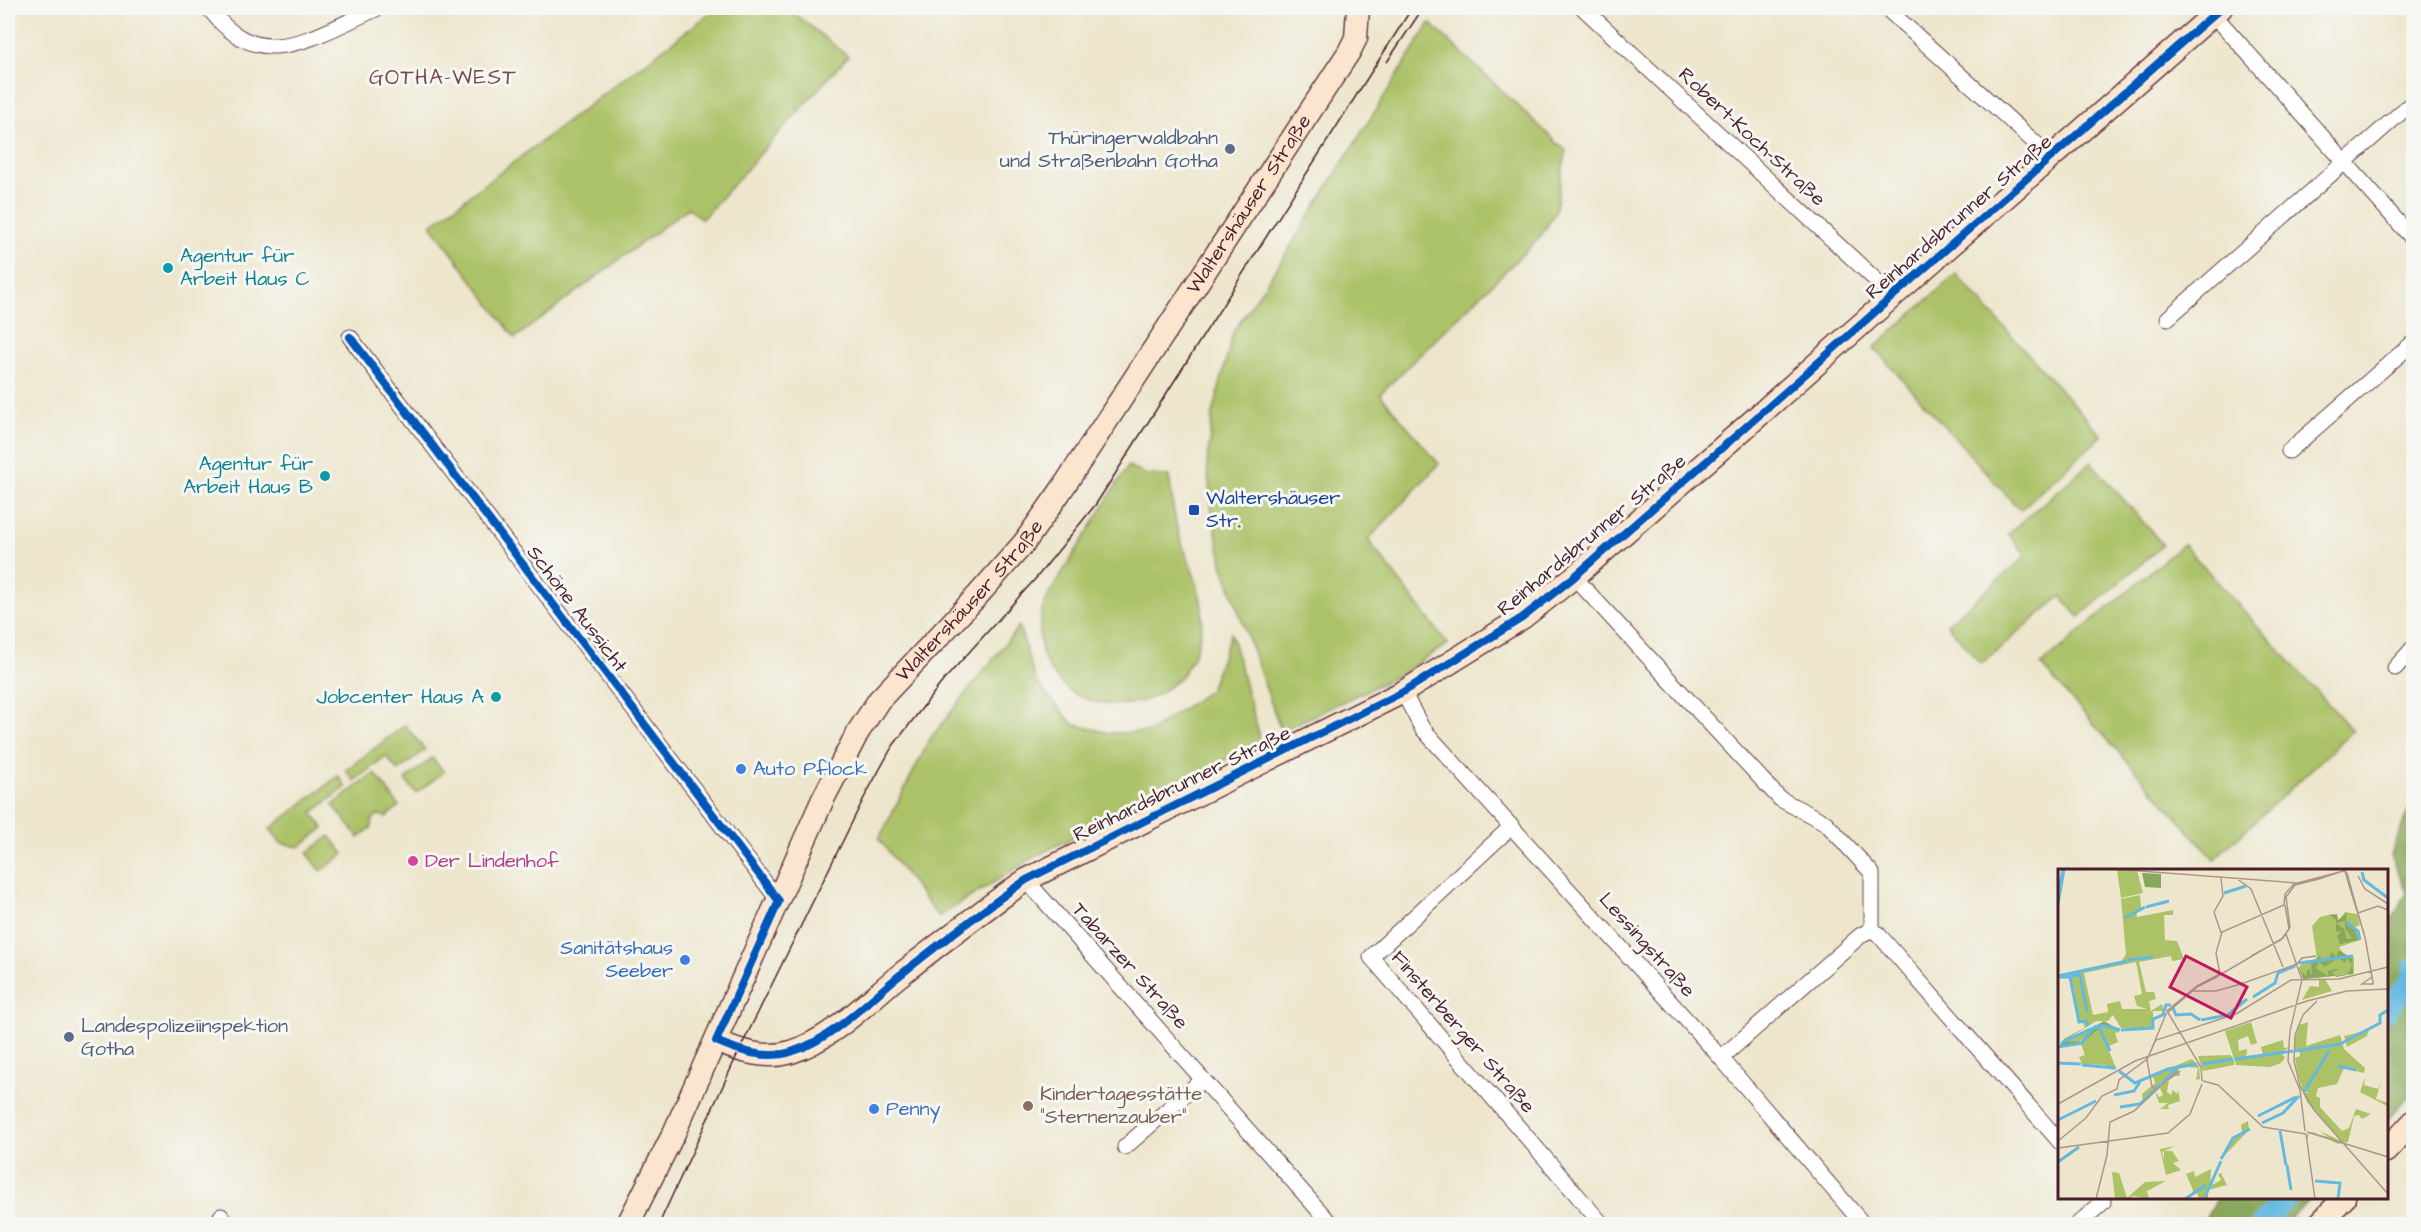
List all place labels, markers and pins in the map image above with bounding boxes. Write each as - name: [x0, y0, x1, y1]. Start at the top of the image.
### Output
- place label: Thüringerwaldbahn und Straßenbahn Gotha: [1000, 124, 1218, 175]
- marker: Thüringerwaldbahn und Straßenbahn Gotha: [1223, 142, 1237, 156]
- place label: Agentur für Arbeit Haus C: [180, 242, 310, 293]
- marker: Agentur für Arbeit Haus C: [161, 261, 175, 275]
- place label: Agentur für Arbeit Haus B: [183, 450, 313, 501]
- marker: Agentur für Arbeit Haus B: [318, 469, 332, 483]
- place label: Waltershäuser Str.: [1206, 484, 1340, 535]
- marker: Waltershäuser Str.: [1187, 503, 1201, 517]
- place label: Jobcenter Haus A: [316, 683, 484, 711]
- marker: Jobcenter Haus A: [489, 690, 503, 704]
- place label: Auto Pflock: [753, 755, 867, 783]
- marker: Auto Pflock: [734, 762, 748, 776]
- place label: Der Lindenhof: [425, 847, 559, 875]
- marker: Der Lindenhof: [406, 854, 420, 868]
- place label: Sanitätshaus Seeber: [560, 934, 673, 985]
- marker: Sanitätshaus Seeber: [678, 953, 692, 967]
- place label: Landespolizeiinspektion Gotha: [81, 1012, 288, 1063]
- marker: Landespolizeiinspektion Gotha: [62, 1030, 76, 1044]
- place label: Kindertagesstätte "Sternenzauber": [1040, 1080, 1202, 1131]
- place label: Penny: [886, 1095, 941, 1124]
- marker: Kindertagesstätte "Sternenzauber": [1021, 1099, 1035, 1113]
- marker: Penny: [867, 1102, 881, 1116]

